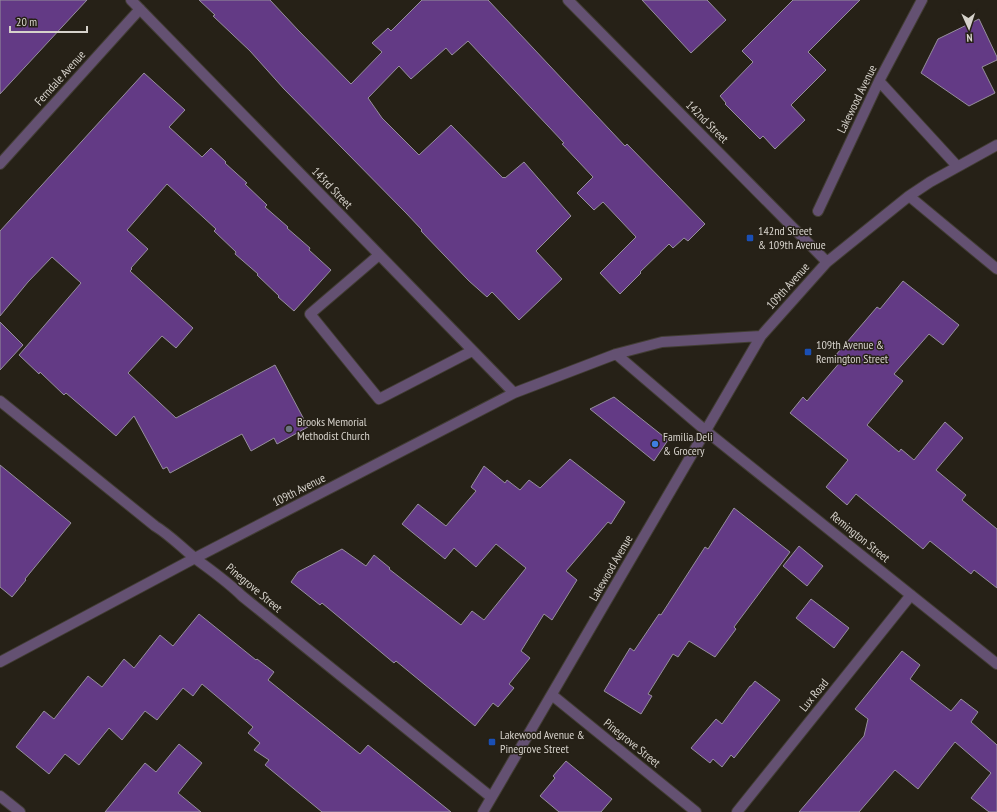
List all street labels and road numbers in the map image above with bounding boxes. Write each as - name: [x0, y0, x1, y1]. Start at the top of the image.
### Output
- street label: Ferndale Avenue: [31, 47, 88, 108]
- street label: Lakewood Avenue: [834, 62, 880, 135]
- street label: 142nd Street: [683, 97, 732, 147]
- street label: 143rd Street: [309, 164, 356, 212]
- street label: 109th Avenue: [763, 259, 812, 312]
- street label: 109th Avenue: [270, 470, 328, 509]
- street label: Remington Street: [828, 508, 894, 566]
- street label: Lakewood Avenue: [586, 532, 636, 604]
- street label: Pinegrove Street: [223, 560, 286, 616]
- street label: Lux Road: [796, 675, 831, 714]
- street label: Pinegrove Street: [601, 715, 664, 770]

